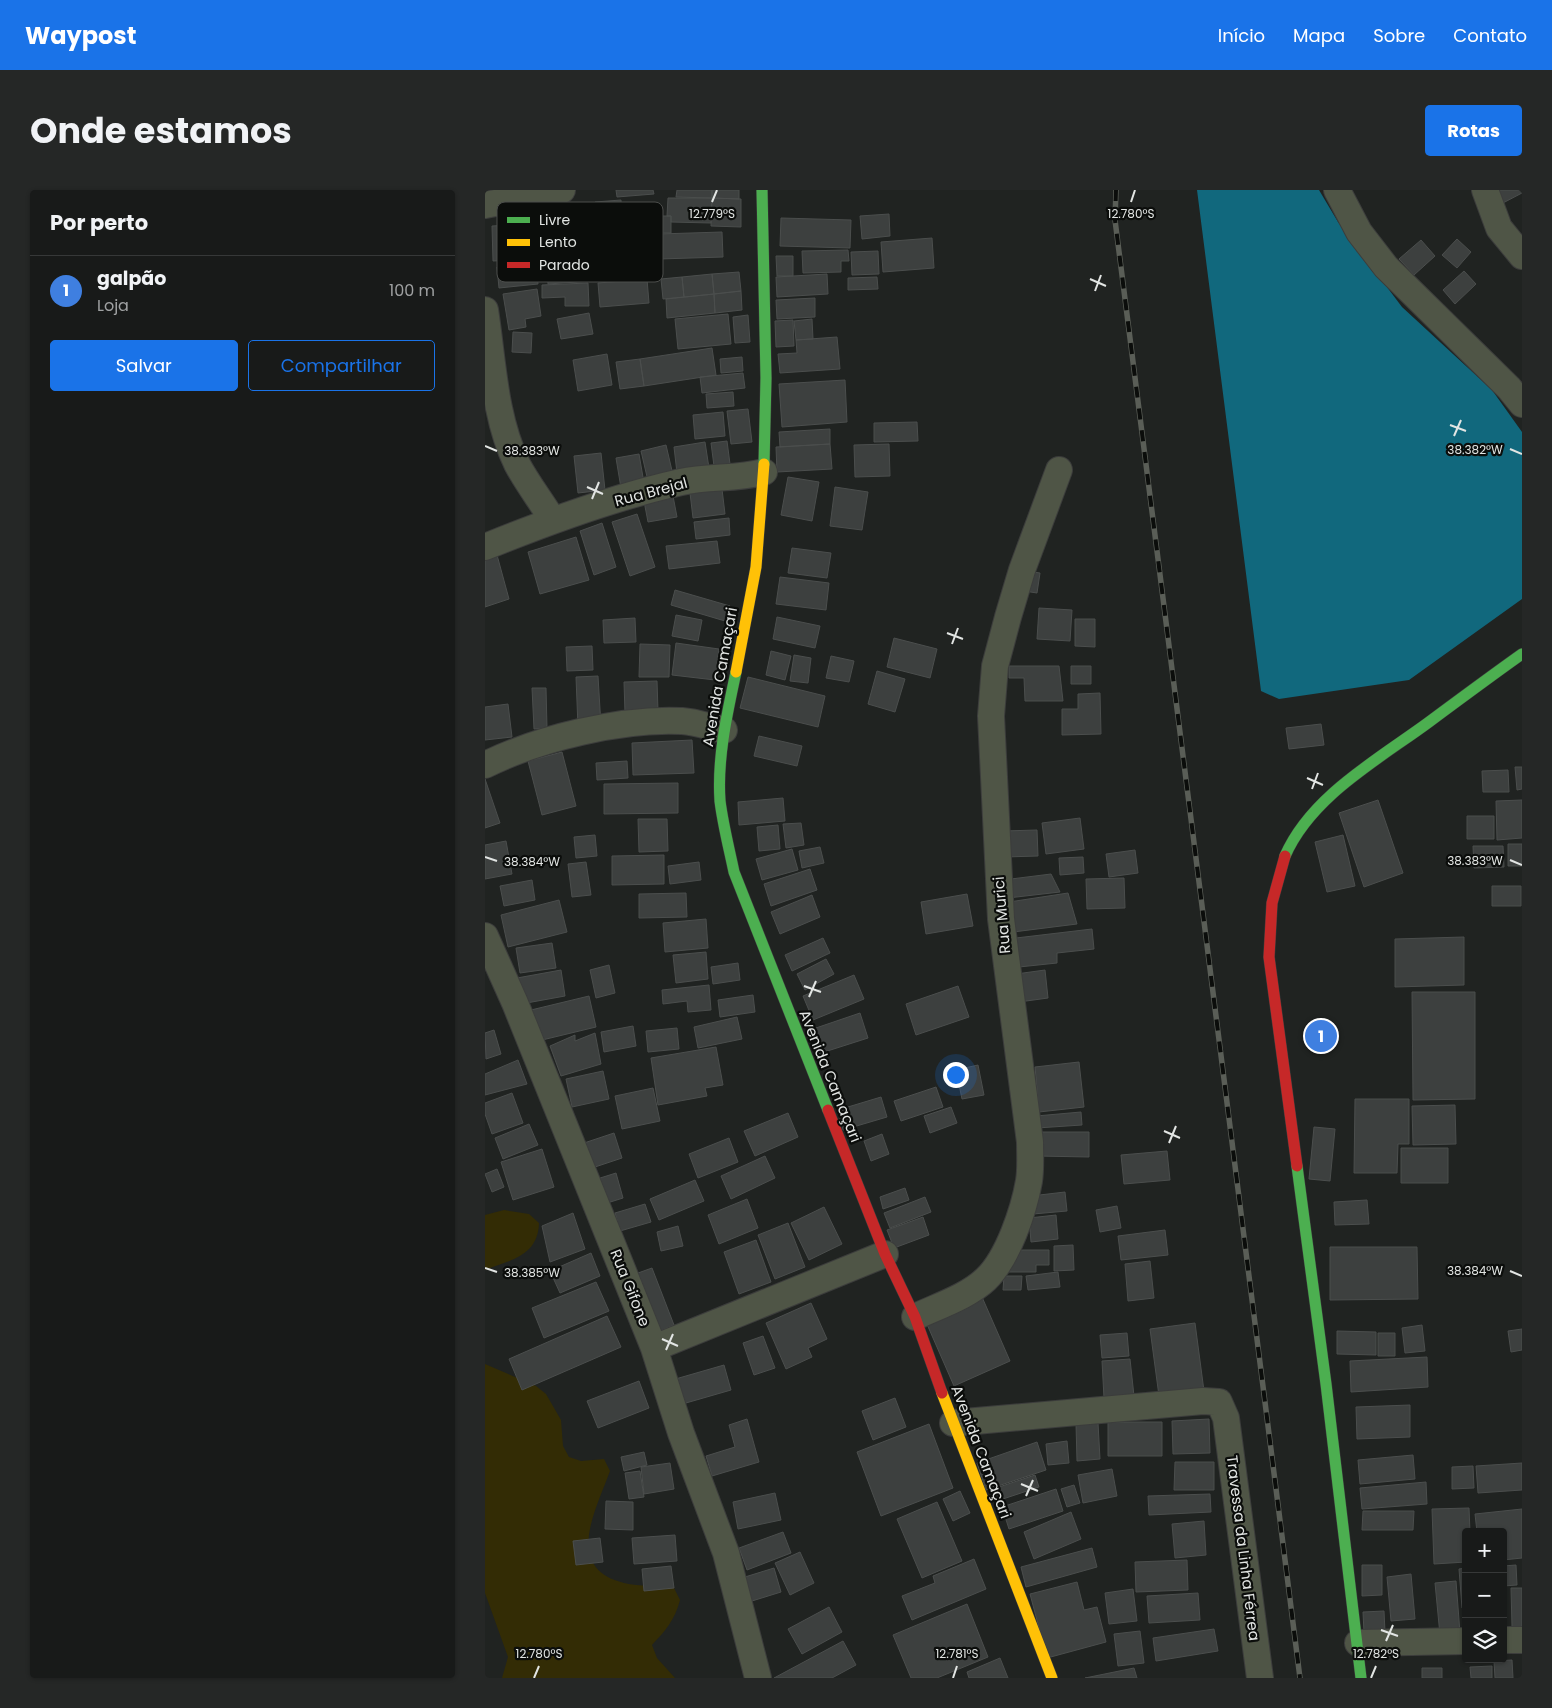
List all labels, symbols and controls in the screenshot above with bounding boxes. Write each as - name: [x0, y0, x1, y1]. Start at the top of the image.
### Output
- text: Waypost: [25, 19, 136, 52]
- text: Início: [1218, 23, 1265, 48]
- text: Mapa: [1293, 23, 1345, 48]
- text: Sobre: [1373, 23, 1425, 48]
- text: Contato: [1453, 23, 1527, 48]
- button: Rotas: [1425, 105, 1522, 156]
- text: Onde estamos: [30, 106, 292, 155]
- legend: [497, 202, 663, 282]
- text: 12.779°S: [689, 205, 735, 222]
- text: 12.780°S: [1108, 205, 1154, 222]
- text: Por perto: [50, 208, 148, 237]
- text: Livre: [539, 210, 571, 230]
- text: Lento: [539, 232, 577, 252]
- text: Parado: [539, 255, 590, 275]
- text: galpão: [97, 265, 166, 292]
- text: 1: [63, 279, 69, 302]
- text: 100 m: [389, 279, 435, 302]
- text: Loja: [97, 294, 129, 317]
- button: Salvar: [50, 340, 238, 391]
- button: Compartilhar: [248, 340, 435, 391]
- text: 38.382°W: [1447, 441, 1503, 458]
- text: 38.383°W: [504, 442, 560, 459]
- street label: Rua Brejal: [612, 472, 690, 511]
- street label: Avenida Camaçari: [697, 606, 742, 748]
- text: 38.383°W: [1447, 852, 1503, 869]
- text: 38.384°W: [504, 853, 560, 870]
- street label: Rua Murici: [988, 876, 1015, 955]
- street label: Avenida Camaçari: [794, 1006, 867, 1145]
- pin: 1: [1305, 1017, 1337, 1055]
- your location: [943, 1062, 969, 1088]
- street label: Rua Gifone: [605, 1246, 655, 1330]
- text: 38.384°W: [1447, 1262, 1503, 1279]
- text: 38.385°W: [504, 1264, 560, 1281]
- street label: Avenida Camaçari: [946, 1382, 1017, 1522]
- street label: Travessa da Linha Férrea: [1222, 1454, 1265, 1642]
- map controls: [1462, 1528, 1507, 1663]
- button: +: [1462, 1528, 1507, 1573]
- button: −: [1462, 1573, 1507, 1618]
- button: layers: [1462, 1618, 1507, 1663]
- text: 12.780°S: [516, 1645, 562, 1662]
- text: 12.781°S: [935, 1645, 979, 1662]
- text: 12.782°S: [1353, 1645, 1399, 1662]

